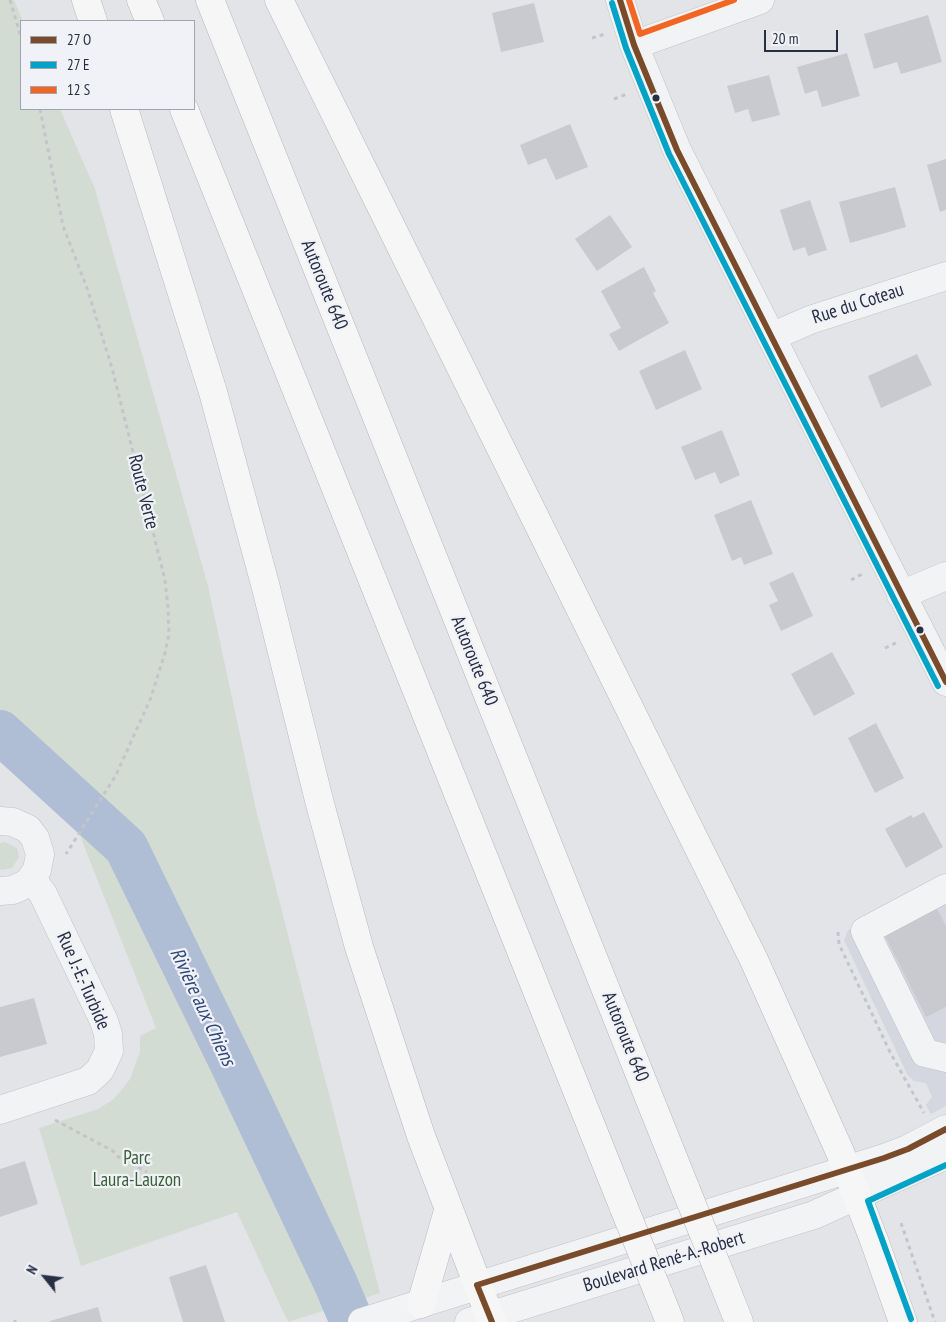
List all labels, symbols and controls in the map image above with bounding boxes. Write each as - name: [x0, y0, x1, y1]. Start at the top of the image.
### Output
- legend: [20, 20, 195, 110]
- scale bar: [766, 20, 840, 52]
- text: 20 m: [772, 29, 798, 48]
- text: 27 O: [67, 30, 91, 49]
- text: 27 E: [67, 55, 89, 74]
- text: 12 S: [67, 80, 90, 99]
- unlabelled marker: [651, 93, 661, 103]
- street label: Autoroute 640: [296, 237, 352, 333]
- street label: Rue du Coteau: [809, 278, 907, 330]
- street label: Route Verte: [123, 452, 163, 532]
- street label: Autoroute 640: [446, 613, 502, 709]
- unlabelled marker: [915, 625, 925, 635]
- street label: Rue J.-E.-Turbide: [51, 929, 115, 1033]
- water label: Rivière aux Chiens: [164, 944, 240, 1070]
- street label: Autoroute 640: [597, 989, 653, 1085]
- park label: Parc Laura-Lauzon: [93, 1148, 181, 1192]
- street label: Boulevard René-A.-Robert: [581, 1227, 747, 1297]
- north arrow: [20, 1252, 70, 1302]
- text: N: [22, 1262, 42, 1277]

